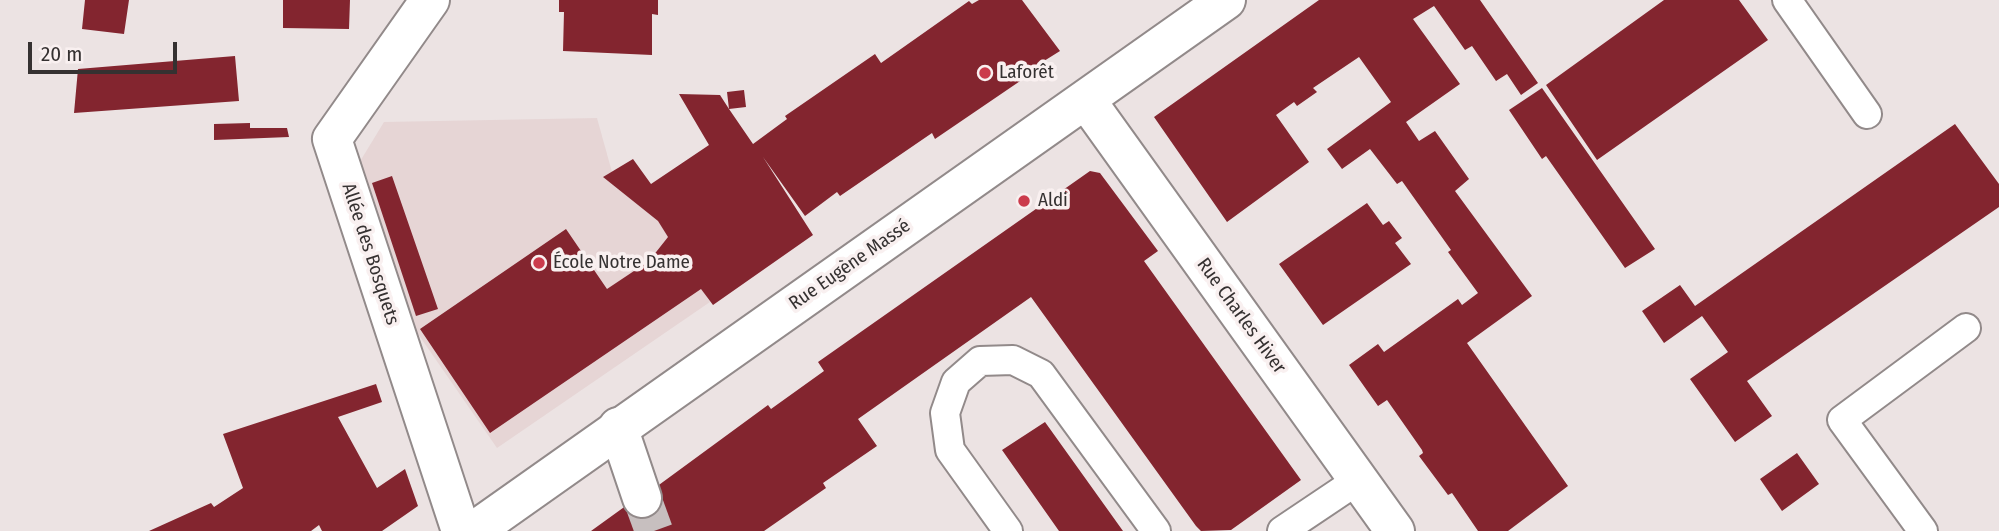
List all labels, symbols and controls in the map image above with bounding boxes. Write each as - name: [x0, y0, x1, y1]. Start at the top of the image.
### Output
- scale bar: [32, 28, 180, 72]
- text: 20 m: [41, 41, 82, 67]
- place label: Laforêt: [999, 62, 1054, 84]
- marker: Laforêt: [977, 65, 993, 81]
- street label: Allée des Bosquets: [336, 180, 404, 328]
- place label: Aldi: [1038, 190, 1068, 212]
- marker: Aldi: [1016, 193, 1032, 209]
- street label: Rue Eugène Massé: [785, 215, 915, 315]
- place label: École Notre Dame: [553, 252, 690, 274]
- street label: Rue Charles Hiver: [1191, 254, 1291, 378]
- marker: École Notre Dame: [531, 255, 547, 271]

